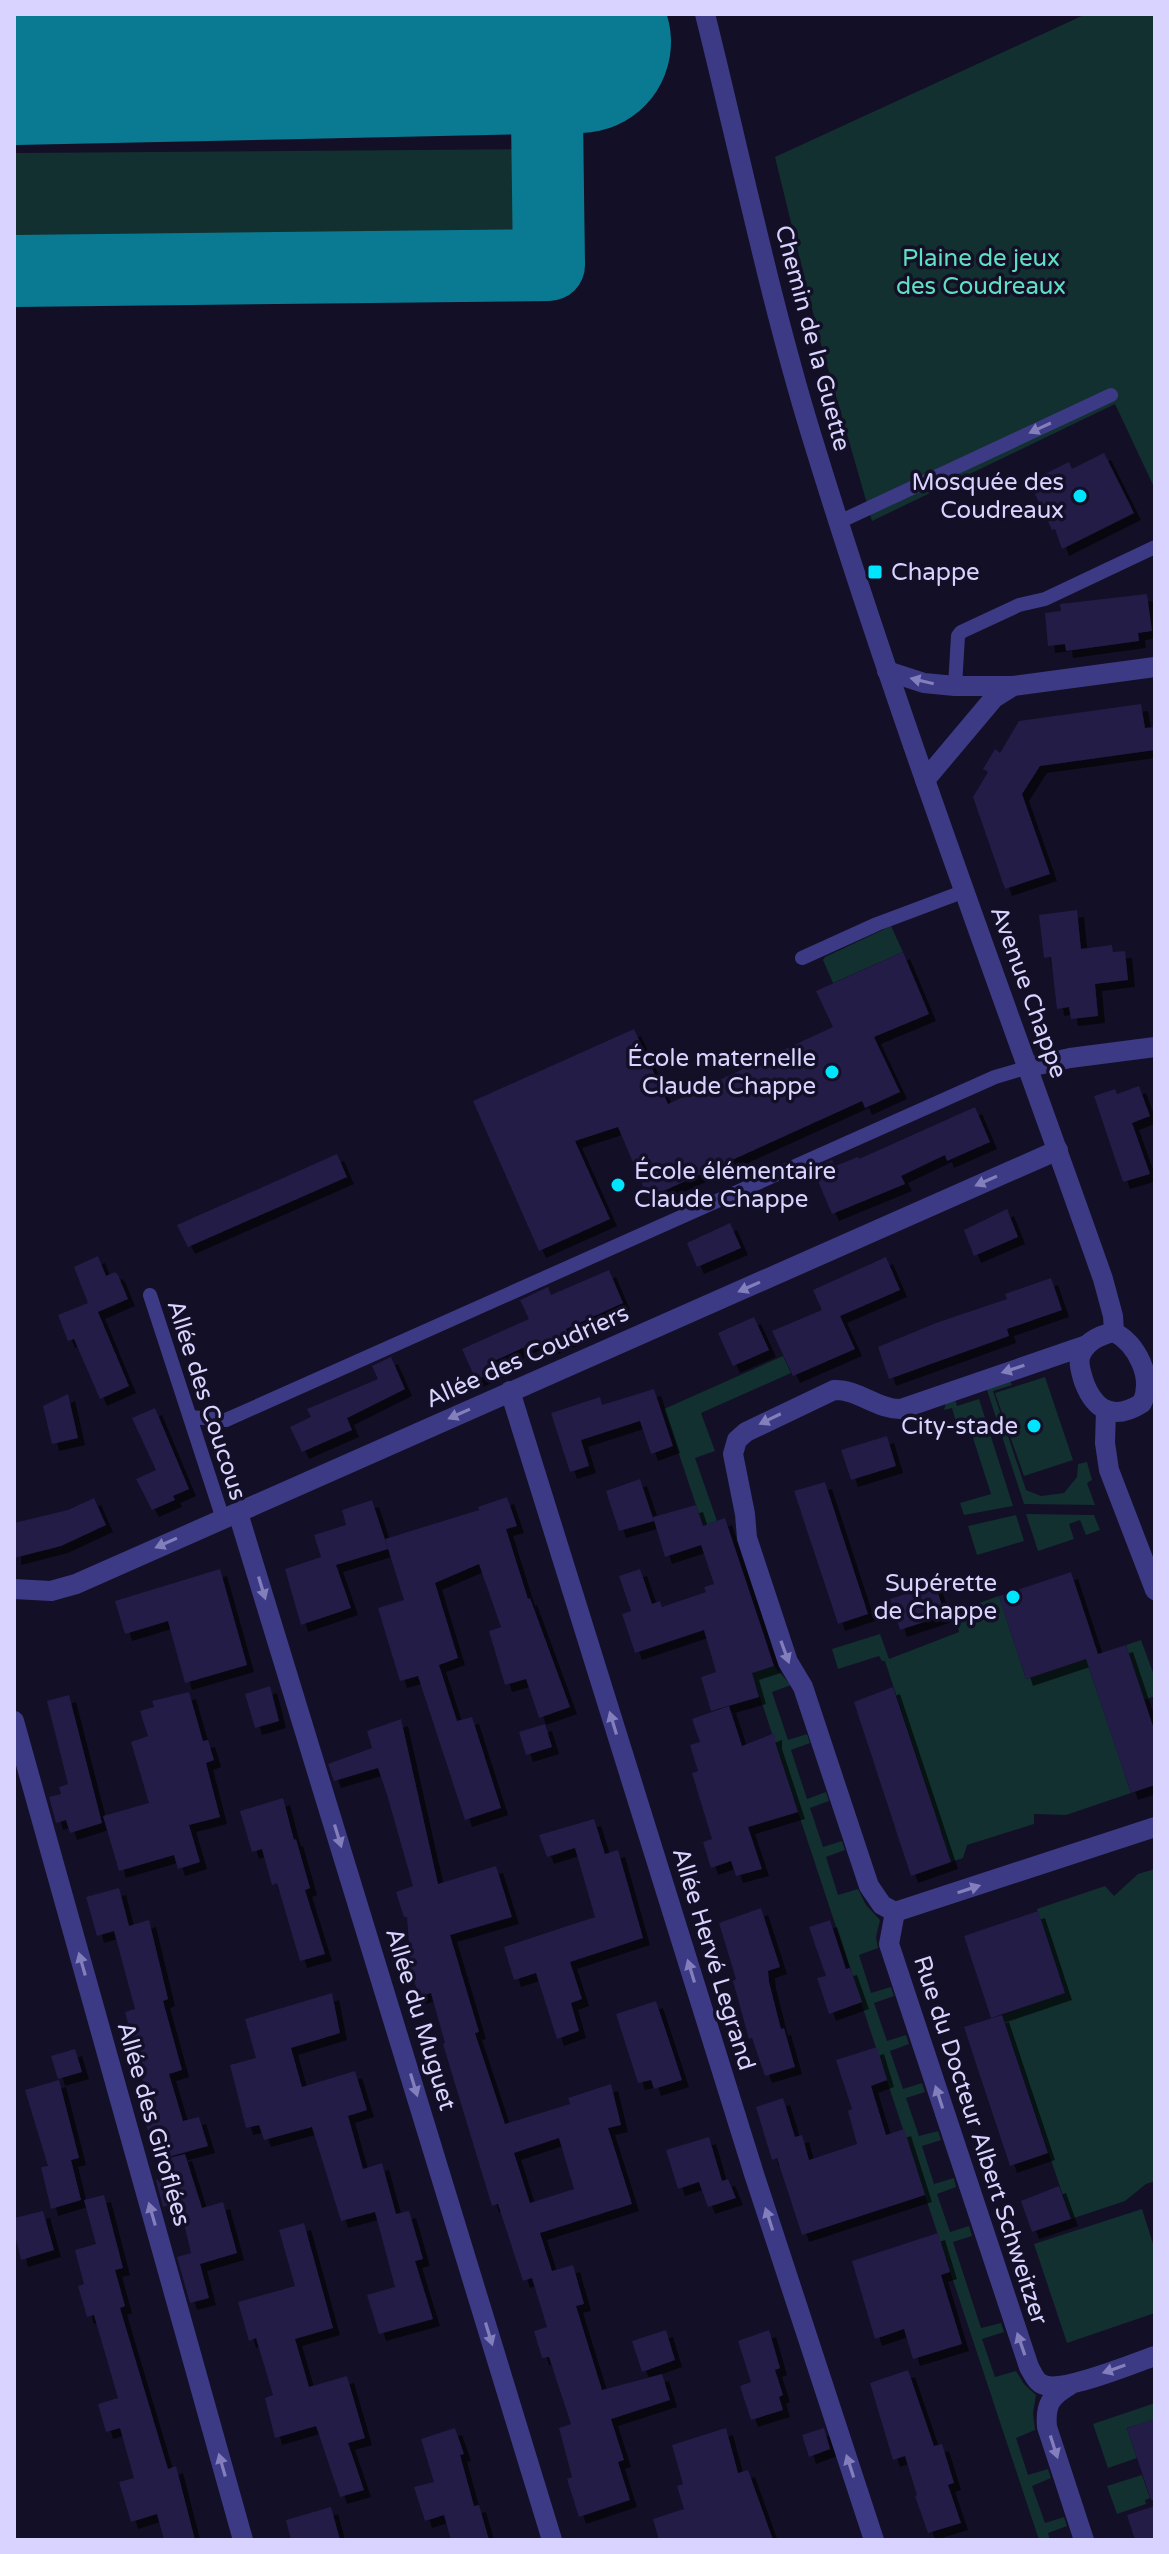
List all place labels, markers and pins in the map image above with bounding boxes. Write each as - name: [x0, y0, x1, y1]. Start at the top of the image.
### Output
- place label: Mosquée des Coudreaux: [912, 468, 1064, 525]
- marker: Mosquée des Coudreaux: [1071, 487, 1089, 505]
- place label: Chappe: [891, 558, 980, 587]
- marker: Chappe: [866, 563, 884, 581]
- place label: École maternelle Claude Chappe: [627, 1043, 816, 1101]
- marker: École maternelle Claude Chappe: [823, 1063, 841, 1081]
- place label: École élémentaire Claude Chappe: [634, 1156, 836, 1214]
- marker: École élémentaire Claude Chappe: [609, 1176, 627, 1194]
- place label: City-stade: [901, 1412, 1018, 1441]
- marker: City-stade: [1025, 1417, 1043, 1435]
- place label: Supérette de Chappe: [873, 1569, 997, 1626]
- marker: Supérette de Chappe: [1004, 1588, 1022, 1606]

